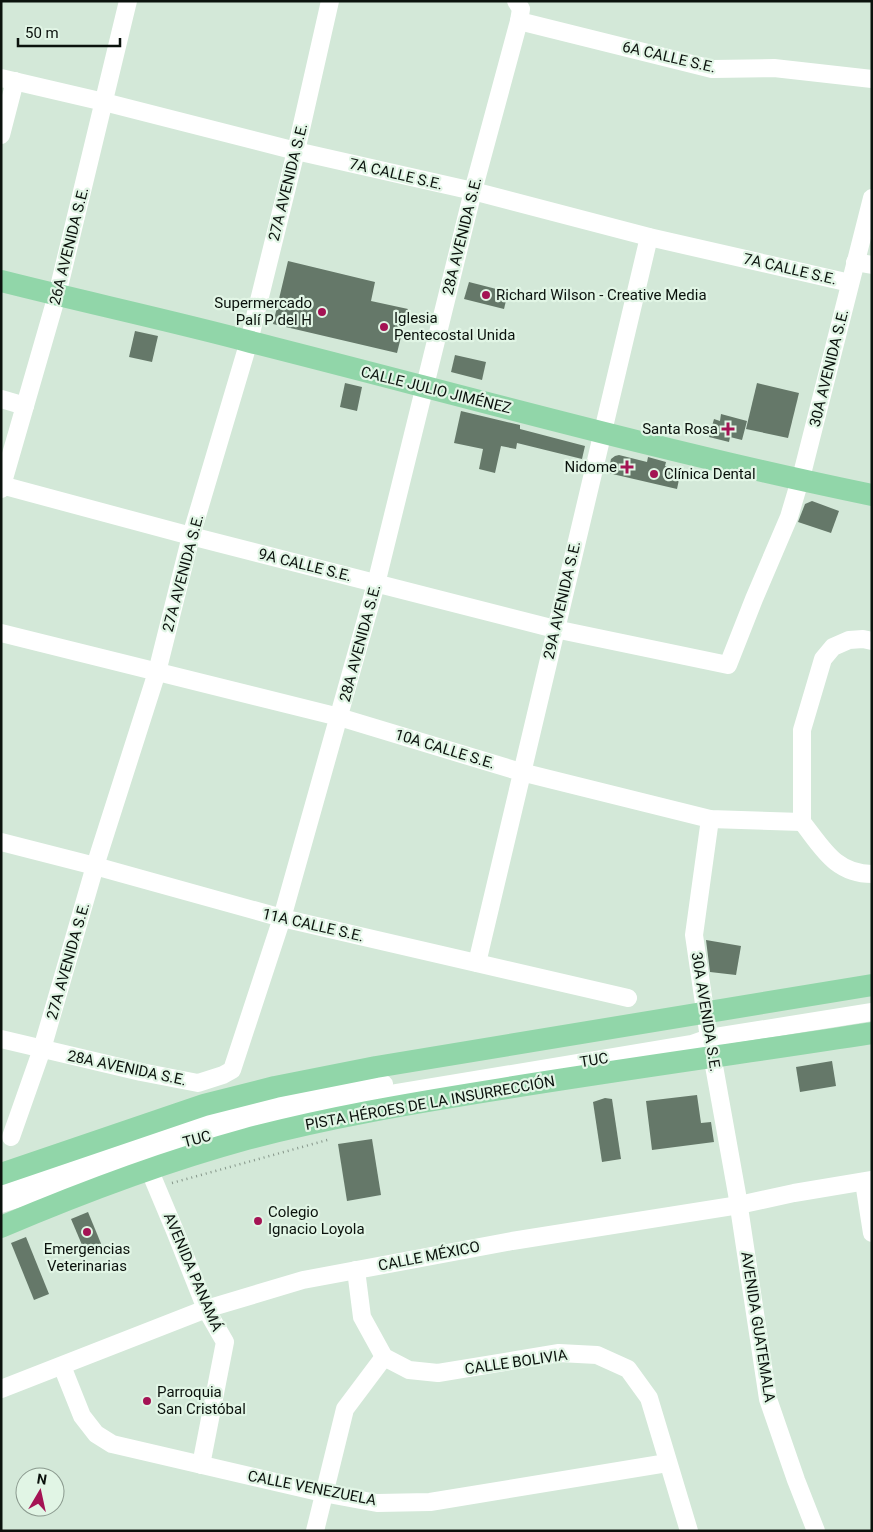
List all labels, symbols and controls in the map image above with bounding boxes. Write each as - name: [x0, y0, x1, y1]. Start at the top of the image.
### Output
- scale bar: [18, 15, 120, 47]
- text: 50 m: [25, 24, 59, 42]
- street label: 6A CALLE S.E.: [621, 38, 717, 76]
- street label: 27A AVENIDA S.E.: [265, 121, 311, 243]
- street label: 7A CALLE S.E.: [348, 155, 444, 193]
- street label: 28A AVENIDA S.E.: [439, 175, 485, 297]
- street label: 26A AVENIDA S.E.: [46, 185, 92, 307]
- street label: 7A CALLE S.E.: [742, 250, 838, 288]
- place label: Richard Wilson - Creative Media: [496, 286, 707, 304]
- marker: Richard Wilson - Creative Media: [480, 289, 492, 301]
- place label: Supermercado Palí P del H: [214, 294, 312, 329]
- marker: Supermercado Palí P del H: [316, 306, 328, 318]
- street label: 30A AVENIDA S.E.: [806, 307, 852, 429]
- place label: Iglesia Pentecostal Unida: [394, 309, 515, 344]
- marker: Iglesia Pentecostal Unida: [378, 321, 390, 333]
- street label: CALLE JULIO JIMÉNEZ: [359, 363, 513, 417]
- place label: Santa Rosa: [642, 420, 718, 438]
- marker: Santa Rosa: [722, 423, 734, 435]
- place label: Nidome: [565, 458, 617, 476]
- marker: Nidome: [621, 461, 633, 473]
- place label: Clínica Dental: [664, 465, 756, 483]
- marker: Clínica Dental: [648, 468, 660, 480]
- street label: 27A AVENIDA S.E.: [159, 512, 207, 634]
- street label: 29A AVENIDA S.E.: [540, 539, 584, 661]
- street label: 9A CALLE S.E.: [257, 545, 353, 585]
- street label: 28A AVENIDA S.E.: [336, 582, 384, 704]
- street label: 10A CALLE S.E.: [393, 725, 497, 773]
- street label: 27A AVENIDA S.E.: [43, 900, 93, 1022]
- street label: 11A CALLE S.E.: [260, 905, 366, 945]
- street label: 30A AVENIDA S.E.: [688, 951, 724, 1073]
- street label: 28A AVENIDA S.E.: [66, 1047, 188, 1089]
- street label: TUC: [579, 1049, 610, 1071]
- street label: PISTA HÉROES DE LA INSURRECCIÓN: [304, 1072, 556, 1134]
- street label: TUC: [181, 1127, 213, 1151]
- place label: Colegio Ignacio Loyola: [268, 1203, 365, 1238]
- street label: AVENIDA PANAMÁ: [160, 1210, 226, 1334]
- marker: Colegio Ignacio Loyola: [252, 1215, 264, 1227]
- marker: Emergencias Veterinarias: [81, 1226, 93, 1238]
- street label: CALLE MÉXICO: [377, 1237, 481, 1275]
- place label: Emergencias Veterinarias: [44, 1240, 130, 1275]
- street label: AVENIDA GUATEMALA: [737, 1250, 779, 1404]
- street label: CALLE BOLIVIA: [464, 1346, 569, 1378]
- place label: Parroquia San Cristóbal: [157, 1383, 246, 1418]
- marker: Parroquia San Cristóbal: [141, 1395, 153, 1407]
- north arrow: [15, 1467, 65, 1517]
- street label: CALLE VENEZUELA: [246, 1467, 378, 1509]
- text: N: [36, 1470, 48, 1488]

